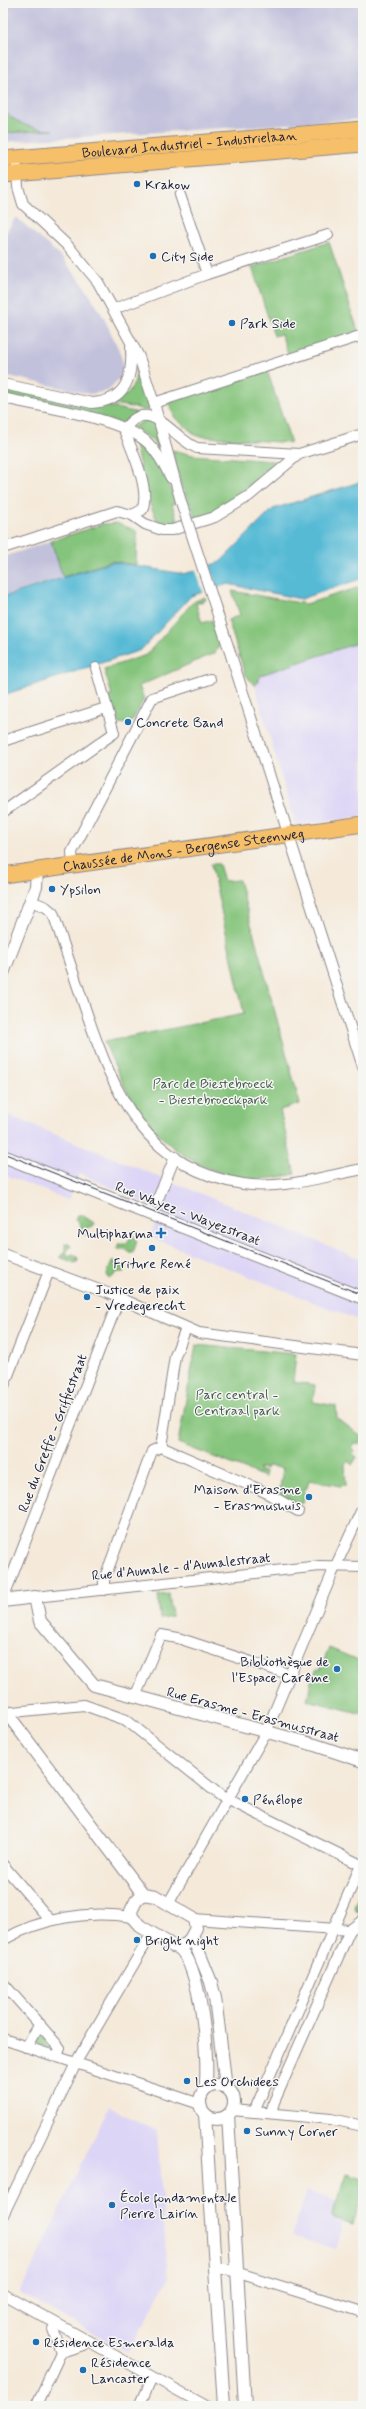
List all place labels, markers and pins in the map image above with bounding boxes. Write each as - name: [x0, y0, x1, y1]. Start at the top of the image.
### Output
- place label: Krakow: [145, 176, 190, 194]
- marker: Krakow: [132, 179, 142, 189]
- place label: City Side: [161, 248, 214, 266]
- marker: City Side: [148, 251, 158, 261]
- place label: Park Side: [240, 315, 296, 333]
- marker: Park Side: [227, 318, 237, 328]
- place label: Concrete Band: [136, 714, 223, 732]
- marker: Concrete Band: [123, 717, 133, 727]
- place label: Ypsilon: [60, 881, 101, 899]
- marker: Ypsilon: [47, 884, 57, 894]
- place label: Multipharma: [77, 1225, 153, 1243]
- marker: Multipharma: [156, 1228, 166, 1238]
- marker: Friture René: [147, 1243, 157, 1253]
- place label: Friture René: [113, 1255, 191, 1273]
- place label: Justice de paix - Vredegerecht: [95, 1281, 187, 1315]
- marker: Justice de paix - Vredegerecht: [82, 1292, 92, 1302]
- place label: Maison d'Erasme - Erasmushuis: [194, 1481, 301, 1515]
- marker: Maison d'Erasme - Erasmushuis: [304, 1492, 314, 1502]
- place label: Bibliothèque de l'Espace Carême: [232, 1653, 329, 1687]
- marker: Bibliothèque de l'Espace Carême: [332, 1664, 342, 1674]
- place label: Pénélope: [253, 1791, 303, 1809]
- marker: Pénélope: [240, 1794, 250, 1804]
- place label: Bright night: [145, 1932, 220, 1951]
- marker: Bright night: [132, 1935, 142, 1945]
- place label: Les Orchidees: [195, 2073, 279, 2091]
- marker: Les Orchidees: [182, 2076, 192, 2086]
- place label: Sunny Corner: [255, 2123, 338, 2141]
- marker: Sunny Corner: [242, 2126, 252, 2136]
- place label: École fondamentale Pierre Lairin: [120, 2189, 237, 2223]
- marker: École fondamentale Pierre Lairin: [107, 2200, 117, 2210]
- place label: Résidence Esmeralda: [44, 2334, 174, 2352]
- marker: Résidence Esmeralda: [31, 2337, 41, 2347]
- place label: Résidence Lancaster: [91, 2354, 152, 2388]
- marker: Résidence Lancaster: [78, 2365, 88, 2375]

